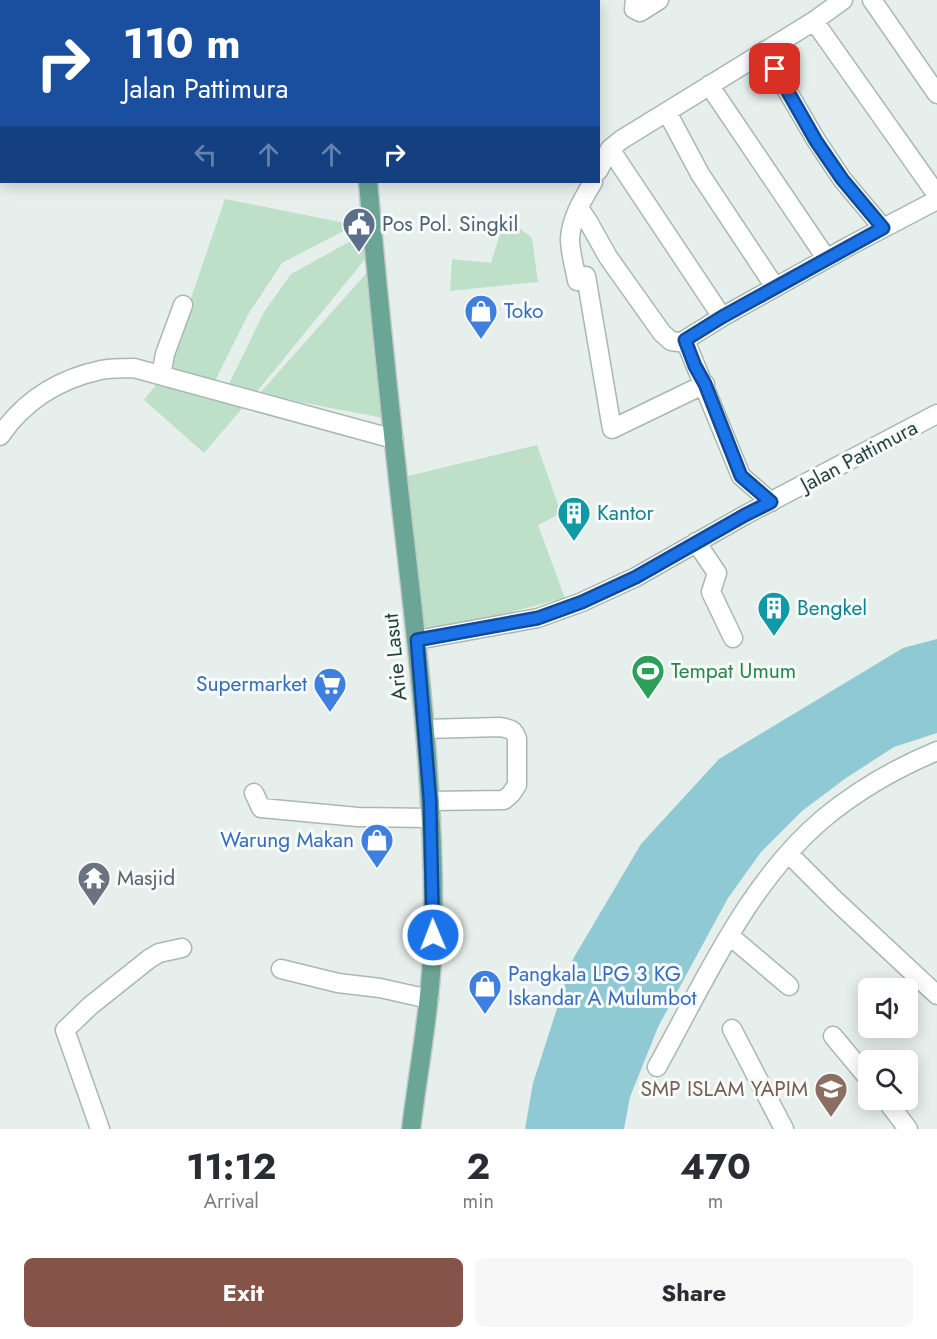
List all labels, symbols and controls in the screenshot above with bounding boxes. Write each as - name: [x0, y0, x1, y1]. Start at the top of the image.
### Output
- text: 110 m: [123, 13, 241, 74]
- icon: right: [24, 24, 102, 102]
- pin: [749, 43, 800, 94]
- icon: arrive: [758, 52, 791, 85]
- text: Jalan Pattimura: [123, 69, 288, 108]
- icon: left: [189, 138, 222, 171]
- icon: ahead: [252, 138, 285, 171]
- icon: ahead: [315, 138, 348, 171]
- icon: right: [378, 138, 411, 171]
- public building icon: Pos Pol. Singkil: [341, 206, 377, 253]
- place label: Pos Pol. Singkil: [382, 209, 518, 239]
- shop icon: Toko: [463, 293, 499, 340]
- place label: Toko: [504, 296, 544, 326]
- street label: Jalan Pattimura: [793, 413, 923, 501]
- building icon: Kantor: [556, 495, 592, 542]
- place label: Kantor: [597, 498, 654, 528]
- building icon: Bengkel: [756, 590, 792, 637]
- place label: Bengkel: [797, 593, 867, 623]
- street label: Arie Lasut: [375, 612, 415, 702]
- sports icon: Tempat Umum: [630, 653, 666, 700]
- place label: Tempat Umum: [671, 656, 796, 686]
- supermarket icon: Supermarket: [312, 666, 348, 713]
- place label: Supermarket: [196, 669, 307, 699]
- shop icon: Warung Makan: [359, 822, 395, 869]
- place label: Warung Makan: [220, 825, 354, 855]
- temple icon: Masjid: [76, 860, 112, 907]
- place label: Masjid: [117, 863, 175, 893]
- position arrow: [401, 903, 465, 967]
- place label: Pangkala LPG 3 KG Iskandar A Mulumbot: [508, 959, 696, 1013]
- shop icon: Pangkala LPG 3 KG Iskandar A Mulumbot: [467, 968, 503, 1015]
- map controls: [858, 978, 918, 1110]
- button: sound: [858, 978, 918, 1038]
- button: search: [858, 1050, 918, 1110]
- school or university icon: SMP ISLAM YAPIM: [813, 1071, 849, 1118]
- place label: SMP ISLAM YAPIM: [641, 1074, 808, 1104]
- text: 11:12: [186, 1140, 276, 1192]
- text: 2: [466, 1140, 490, 1192]
- text: 470: [680, 1140, 751, 1192]
- text: Arrival: [204, 1187, 259, 1216]
- text: min: [463, 1187, 494, 1216]
- text: m: [708, 1187, 723, 1216]
- button: Exit: [24, 1258, 463, 1327]
- button: Share: [475, 1258, 913, 1327]

